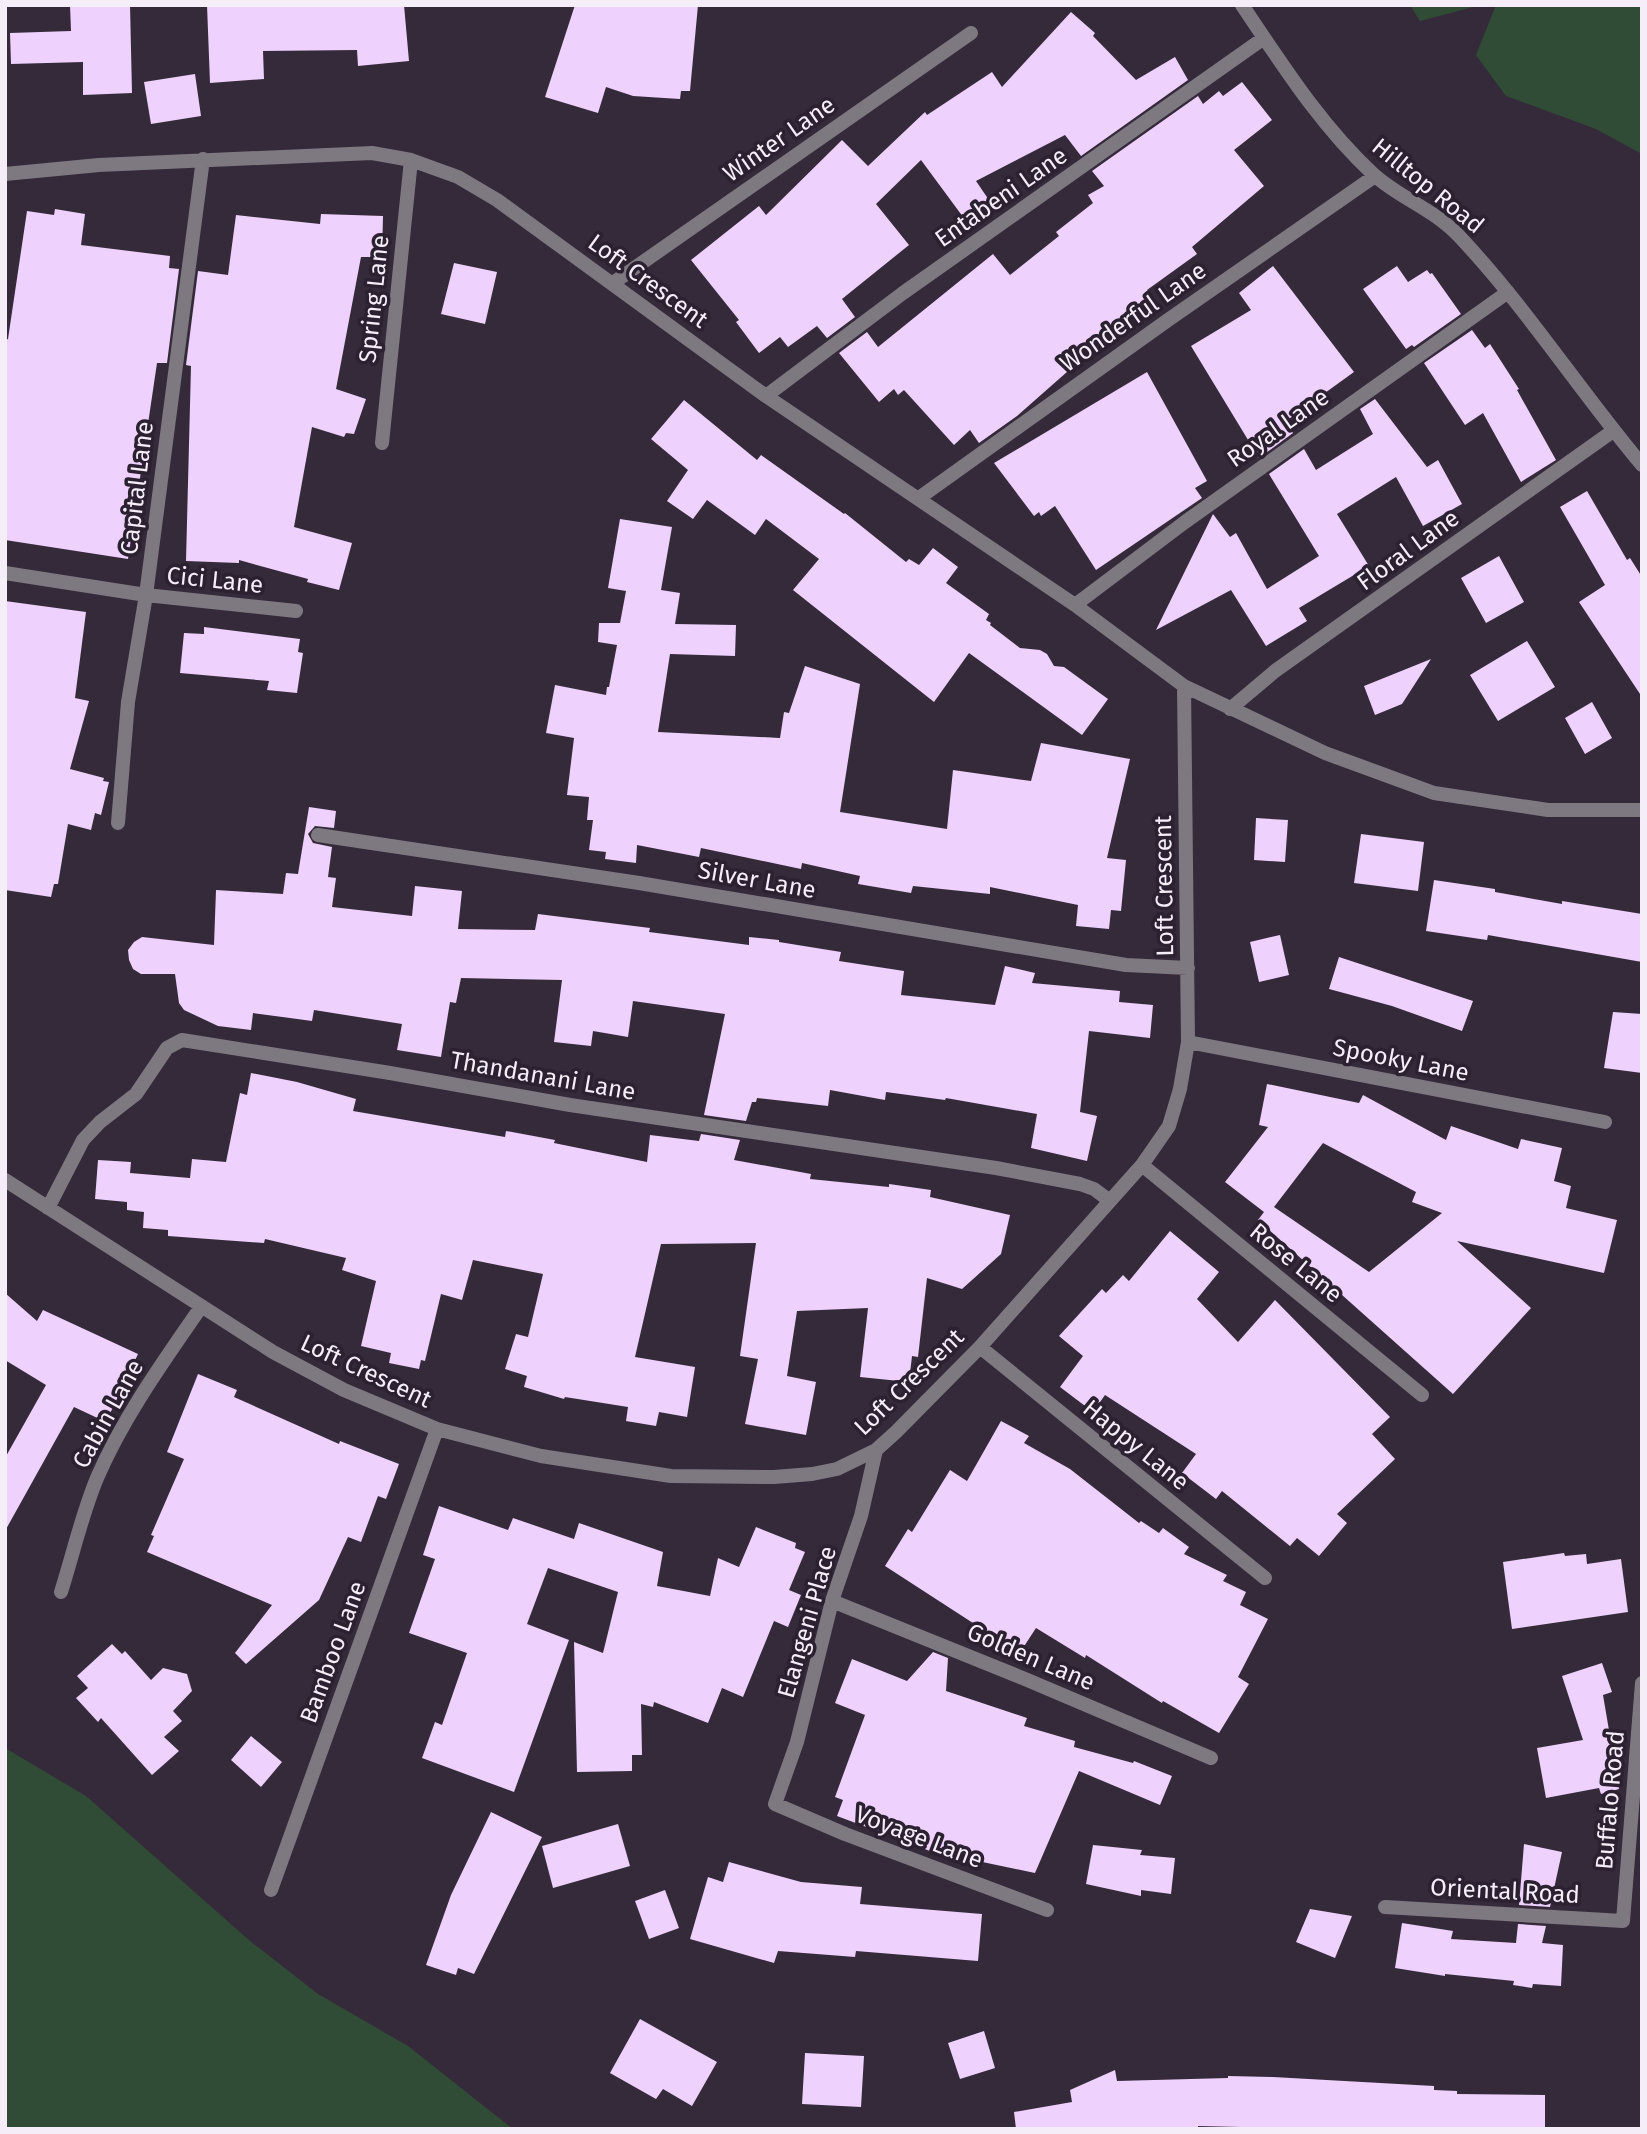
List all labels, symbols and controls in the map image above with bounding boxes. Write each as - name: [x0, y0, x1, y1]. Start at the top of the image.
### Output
- street label: Winter Lane: [718, 90, 840, 188]
- street label: Hilltop Road: [1367, 133, 1489, 239]
- street label: Entabeni Lane: [930, 141, 1072, 253]
- street label: Loft Crescent: [583, 228, 714, 334]
- street label: Spring Lane: [353, 234, 395, 364]
- street label: Wonderful Lane: [1055, 256, 1211, 378]
- street label: Royal Lane: [1222, 383, 1334, 473]
- street label: Capital Lane: [115, 420, 159, 556]
- street label: Floral Lane: [1352, 504, 1464, 596]
- street label: Cici Lane: [165, 561, 265, 599]
- street label: Loft Crescent: [1149, 815, 1179, 957]
- street label: Silver Lane: [696, 856, 818, 904]
- street label: Spooky Lane: [1331, 1033, 1471, 1087]
- street label: Thandanani Lane: [448, 1046, 638, 1106]
- street label: Rose Lane: [1244, 1217, 1348, 1309]
- street label: Loft Crescent: [849, 1323, 970, 1441]
- street label: Loft Crescent: [296, 1328, 436, 1414]
- street label: Cabin Lane: [67, 1355, 149, 1473]
- street label: Happy Lane: [1078, 1394, 1194, 1496]
- street label: Elangeni Place: [772, 1543, 842, 1701]
- street label: Bamboo Lane: [294, 1577, 372, 1727]
- street label: Golden Lane: [963, 1618, 1099, 1696]
- street label: Buffalo Road: [1590, 1729, 1630, 1871]
- street label: Voyage Lane: [851, 1800, 987, 1874]
- street label: Oriental Road: [1429, 1873, 1581, 1909]

